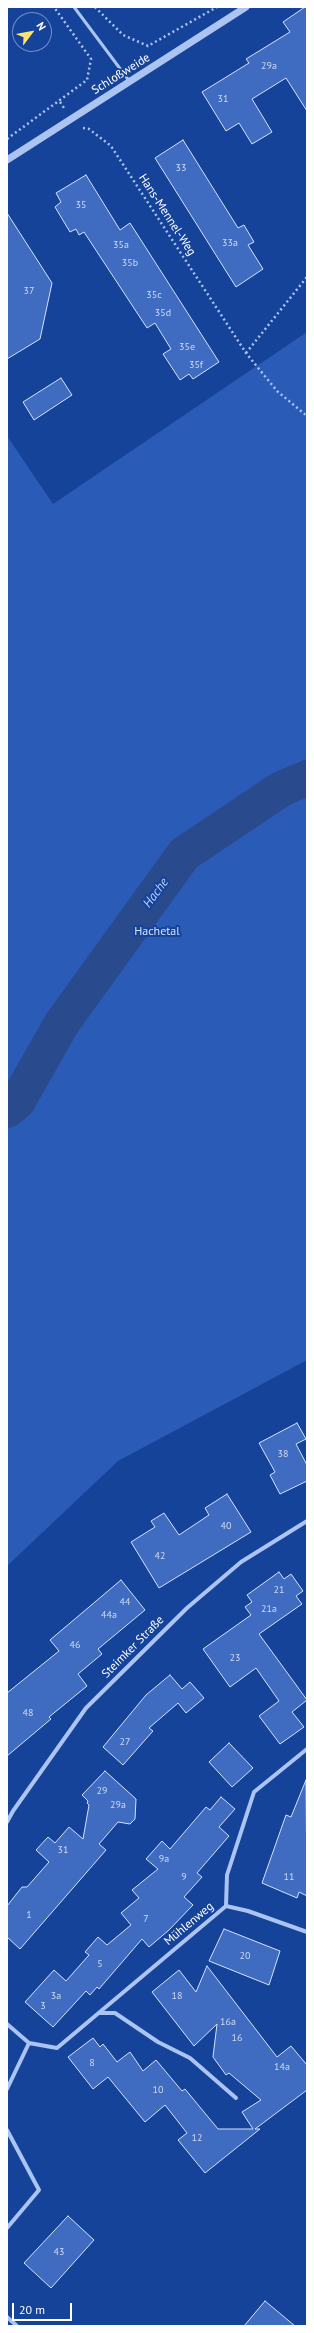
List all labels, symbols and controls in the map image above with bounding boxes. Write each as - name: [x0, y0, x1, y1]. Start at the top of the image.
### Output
- north arrow: [12, 12, 52, 52]
- text: N: [33, 19, 49, 33]
- street label: Schloßweide: [89, 50, 153, 98]
- house number: 29a: [261, 60, 277, 72]
- house number: 31: [218, 93, 228, 105]
- house number: 33: [176, 162, 186, 174]
- street label: Hans-Mennel-Weg: [135, 171, 199, 259]
- house number: 35: [76, 199, 86, 211]
- house number: 33a: [222, 237, 238, 249]
- house number: 35a: [113, 239, 129, 251]
- house number: 35b: [122, 257, 138, 269]
- house number: 37: [24, 285, 34, 297]
- house number: 35c: [146, 289, 162, 301]
- house number: 35d: [155, 307, 171, 319]
- house number: 35e: [179, 341, 195, 353]
- house number: 35f: [189, 359, 203, 371]
- water label: Hache: [140, 875, 172, 911]
- park label: Hachetal: [134, 925, 180, 939]
- house number: 38: [278, 1448, 288, 1460]
- house number: 40: [221, 1520, 231, 1532]
- house number: 42: [155, 1550, 165, 1562]
- house number: 21: [274, 1584, 284, 1596]
- house number: 44: [120, 1596, 130, 1608]
- house number: 21a: [261, 1603, 277, 1615]
- house number: 44a: [101, 1609, 117, 1621]
- street label: Steimker Straße: [99, 1613, 167, 1681]
- house number: 46: [70, 1639, 80, 1651]
- house number: 23: [230, 1652, 240, 1664]
- house number: 48: [23, 1707, 33, 1719]
- house number: 27: [120, 1736, 130, 1748]
- house number: 29: [97, 1785, 107, 1797]
- house number: 29a: [110, 1799, 126, 1811]
- house number: 31: [58, 1844, 68, 1856]
- house number: 9a: [159, 1853, 169, 1865]
- house number: 9: [181, 1871, 187, 1883]
- house number: 11: [284, 1871, 294, 1883]
- street label: Mühlenweg: [161, 1899, 217, 1949]
- house number: 1: [26, 1909, 32, 1921]
- house number: 7: [143, 1913, 149, 1925]
- house number: 20: [240, 1950, 250, 1962]
- house number: 5: [97, 1958, 103, 1970]
- house number: 3a: [51, 1990, 61, 2002]
- house number: 18: [172, 1990, 182, 2002]
- house number: 3: [40, 2000, 46, 2012]
- house number: 16a: [220, 2016, 236, 2028]
- house number: 16: [232, 2032, 242, 2044]
- house number: 8: [89, 2057, 95, 2069]
- house number: 14a: [274, 2061, 290, 2073]
- house number: 10: [153, 2084, 163, 2096]
- house number: 12: [192, 2132, 202, 2144]
- house number: 43: [54, 2246, 64, 2258]
- scale bar: [14, 2295, 74, 2321]
- text: 20 m: [19, 2302, 45, 2317]

